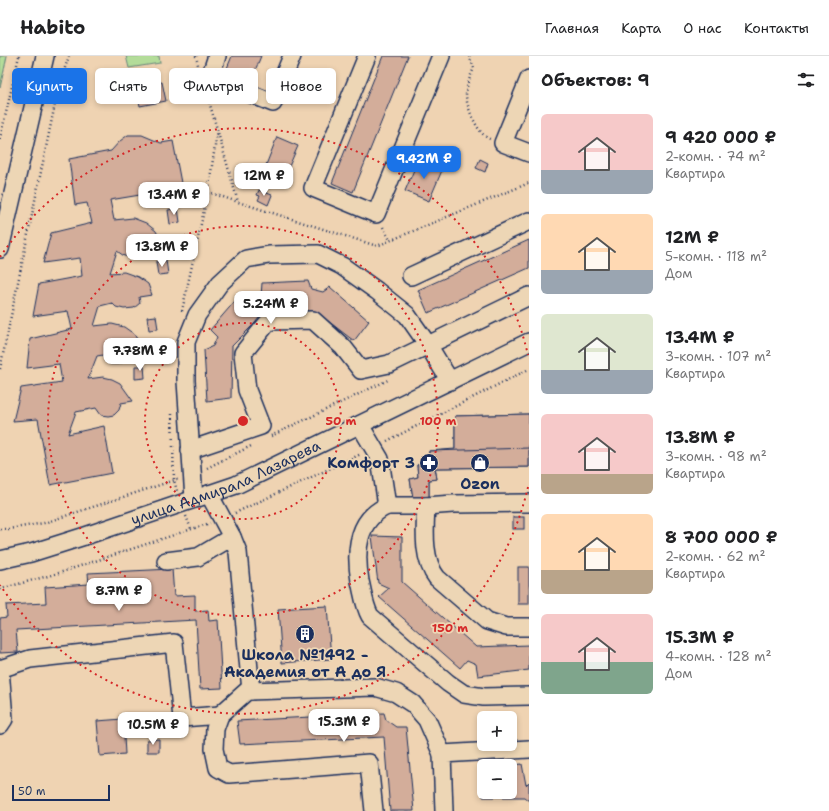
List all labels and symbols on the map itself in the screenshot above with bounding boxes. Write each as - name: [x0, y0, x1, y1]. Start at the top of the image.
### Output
- pin: 9.42M ₽: [387, 146, 461, 180]
- pin: 12M ₽: [236, 163, 292, 197]
- pin: 13.4M ₽: [137, 182, 211, 216]
- pin: 13.8M ₽: [125, 234, 199, 268]
- pin: 5.24M ₽: [234, 291, 308, 325]
- pin: 7.78M ₽: [103, 338, 177, 372]
- text: 50 m: [326, 413, 357, 429]
- text: 100 m: [420, 413, 457, 429]
- centre of rings: [236, 414, 250, 428]
- street label: улица Адмирала Лазарева: [128, 435, 324, 530]
- pharmacy icon: Комфорт 3: [418, 452, 440, 474]
- shop icon: Ozon: [469, 452, 491, 474]
- place label: Комфорт 3: [327, 453, 415, 473]
- place label: Ozon: [460, 474, 500, 494]
- pin: 8.7M ₽: [86, 578, 152, 612]
- text: 150 m: [432, 620, 468, 636]
- building icon: Школа №1492 - Академия от А до Я: [294, 623, 316, 645]
- place label: Школа №1492 - Академия от А до Я: [224, 645, 386, 682]
- pin: 15.3M ₽: [307, 709, 381, 743]
- pin: 10.5M ₽: [116, 712, 190, 746]
- scale bar: [12, 783, 110, 802]

